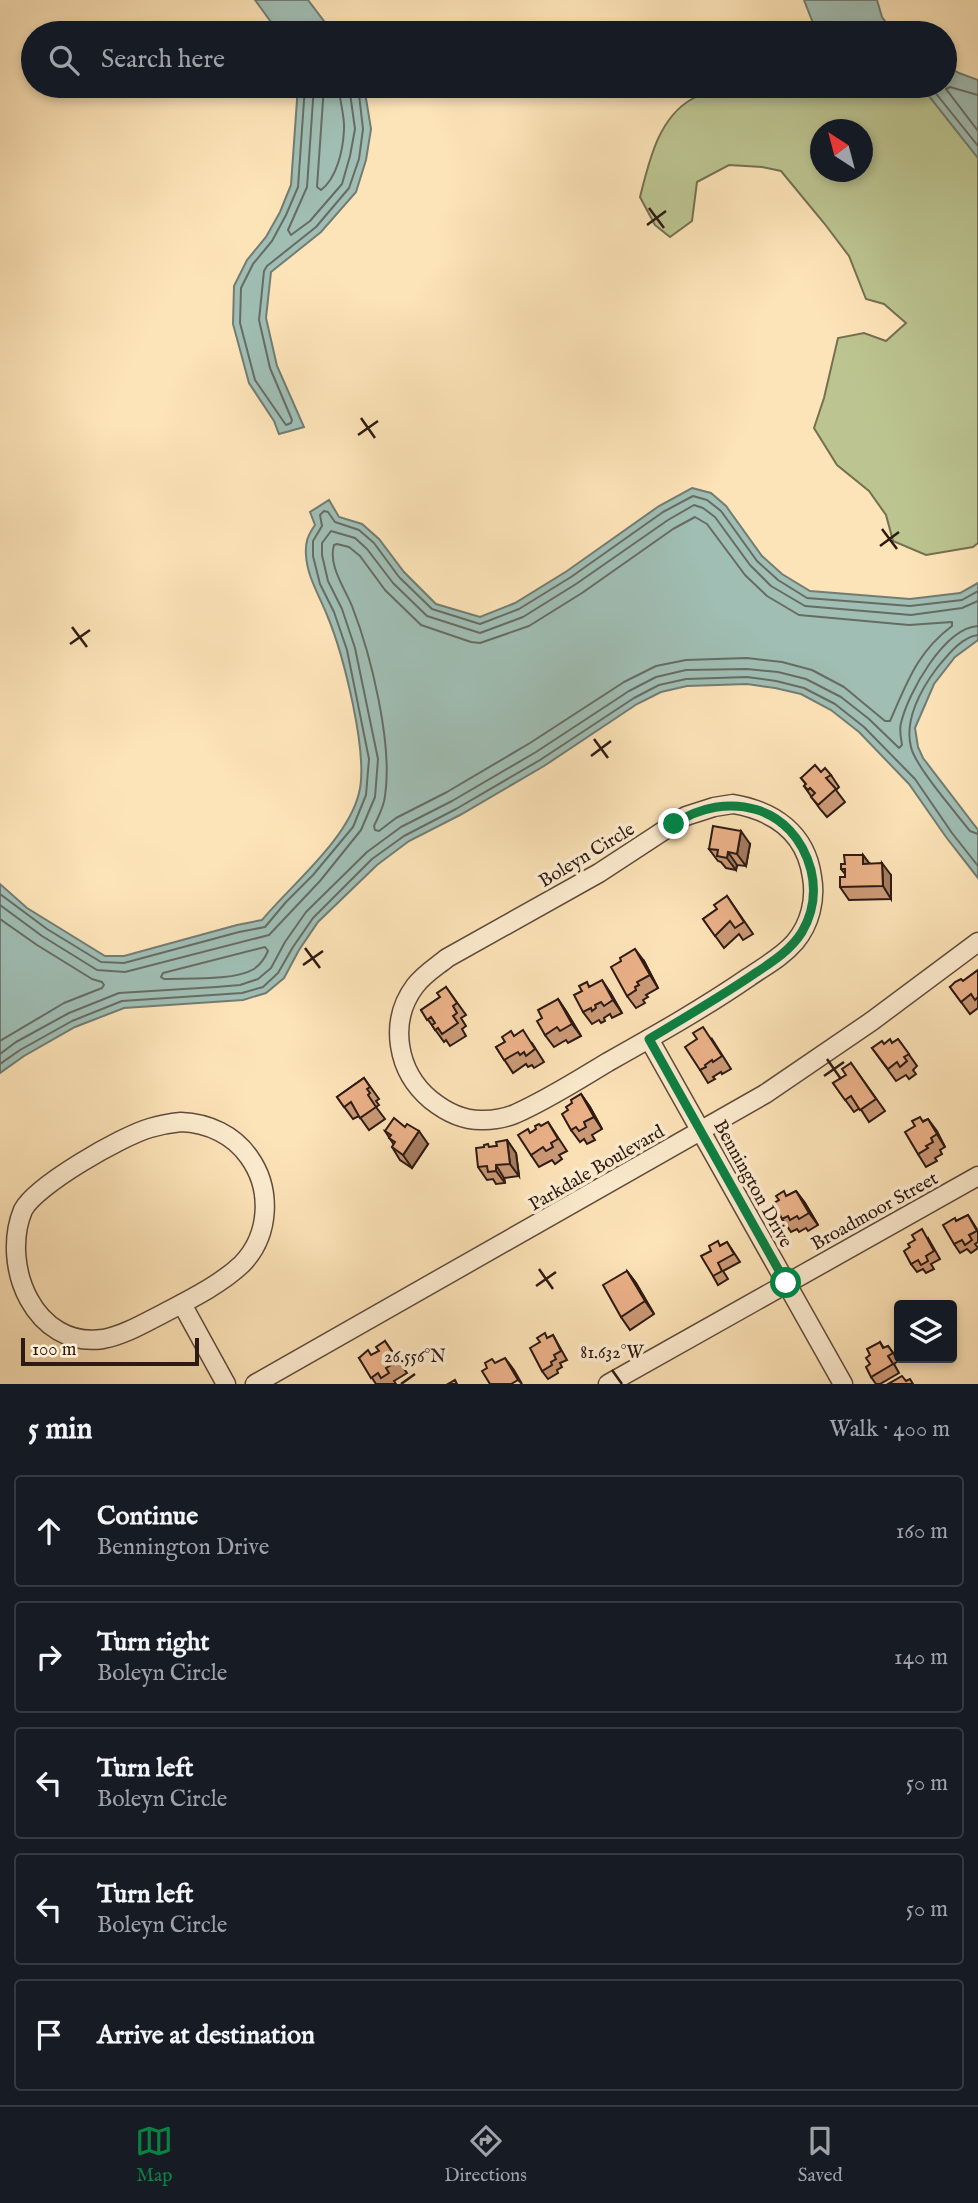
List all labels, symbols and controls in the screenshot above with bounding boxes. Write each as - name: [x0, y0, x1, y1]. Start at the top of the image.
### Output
- search box: [21, 21, 957, 98]
- icon: search: [45, 41, 83, 79]
- text: Search here: [101, 43, 225, 76]
- north arrow: [810, 119, 873, 182]
- route end: [658, 808, 689, 839]
- street label: Boleyn Circle: [535, 818, 640, 894]
- street label: Bennington Drive: [707, 1116, 797, 1252]
- street label: Parkdale Boulevard: [525, 1120, 670, 1217]
- street label: Broadmoor Street: [807, 1167, 943, 1257]
- route start: [770, 1267, 801, 1298]
- map controls: [894, 1300, 957, 1363]
- button: layers: [894, 1300, 957, 1363]
- scale bar: [21, 1335, 200, 1367]
- text: 100 m: [32, 1338, 76, 1362]
- text: 81.632°W: [580, 1342, 644, 1365]
- text: 26.556°N: [384, 1346, 446, 1369]
- text: 5 min: [28, 1411, 93, 1449]
- text: Walk · 400 m: [829, 1415, 950, 1444]
- text: Continue: [97, 1500, 198, 1533]
- icon: ahead: [30, 1512, 68, 1550]
- text: 160 m: [896, 1517, 948, 1546]
- text: Bennington Drive: [97, 1533, 269, 1562]
- text: Turn right: [97, 1626, 210, 1659]
- icon: right: [30, 1638, 68, 1676]
- text: 140 m: [894, 1643, 948, 1672]
- text: Boleyn Circle: [97, 1659, 227, 1688]
- text: Turn left: [97, 1752, 194, 1785]
- icon: left: [30, 1764, 68, 1802]
- text: 50 m: [906, 1769, 948, 1798]
- text: Boleyn Circle: [97, 1785, 227, 1814]
- text: Turn left: [97, 1878, 194, 1911]
- icon: left: [30, 1890, 68, 1928]
- text: 50 m: [906, 1895, 948, 1924]
- text: Boleyn Circle: [97, 1911, 227, 1940]
- icon: arrive: [30, 2016, 68, 2054]
- text: Arrive at destination: [97, 2019, 315, 2052]
- tab: Map: [135, 2122, 173, 2188]
- tab: Directions: [444, 2122, 527, 2188]
- tab: Saved: [798, 2122, 843, 2188]

